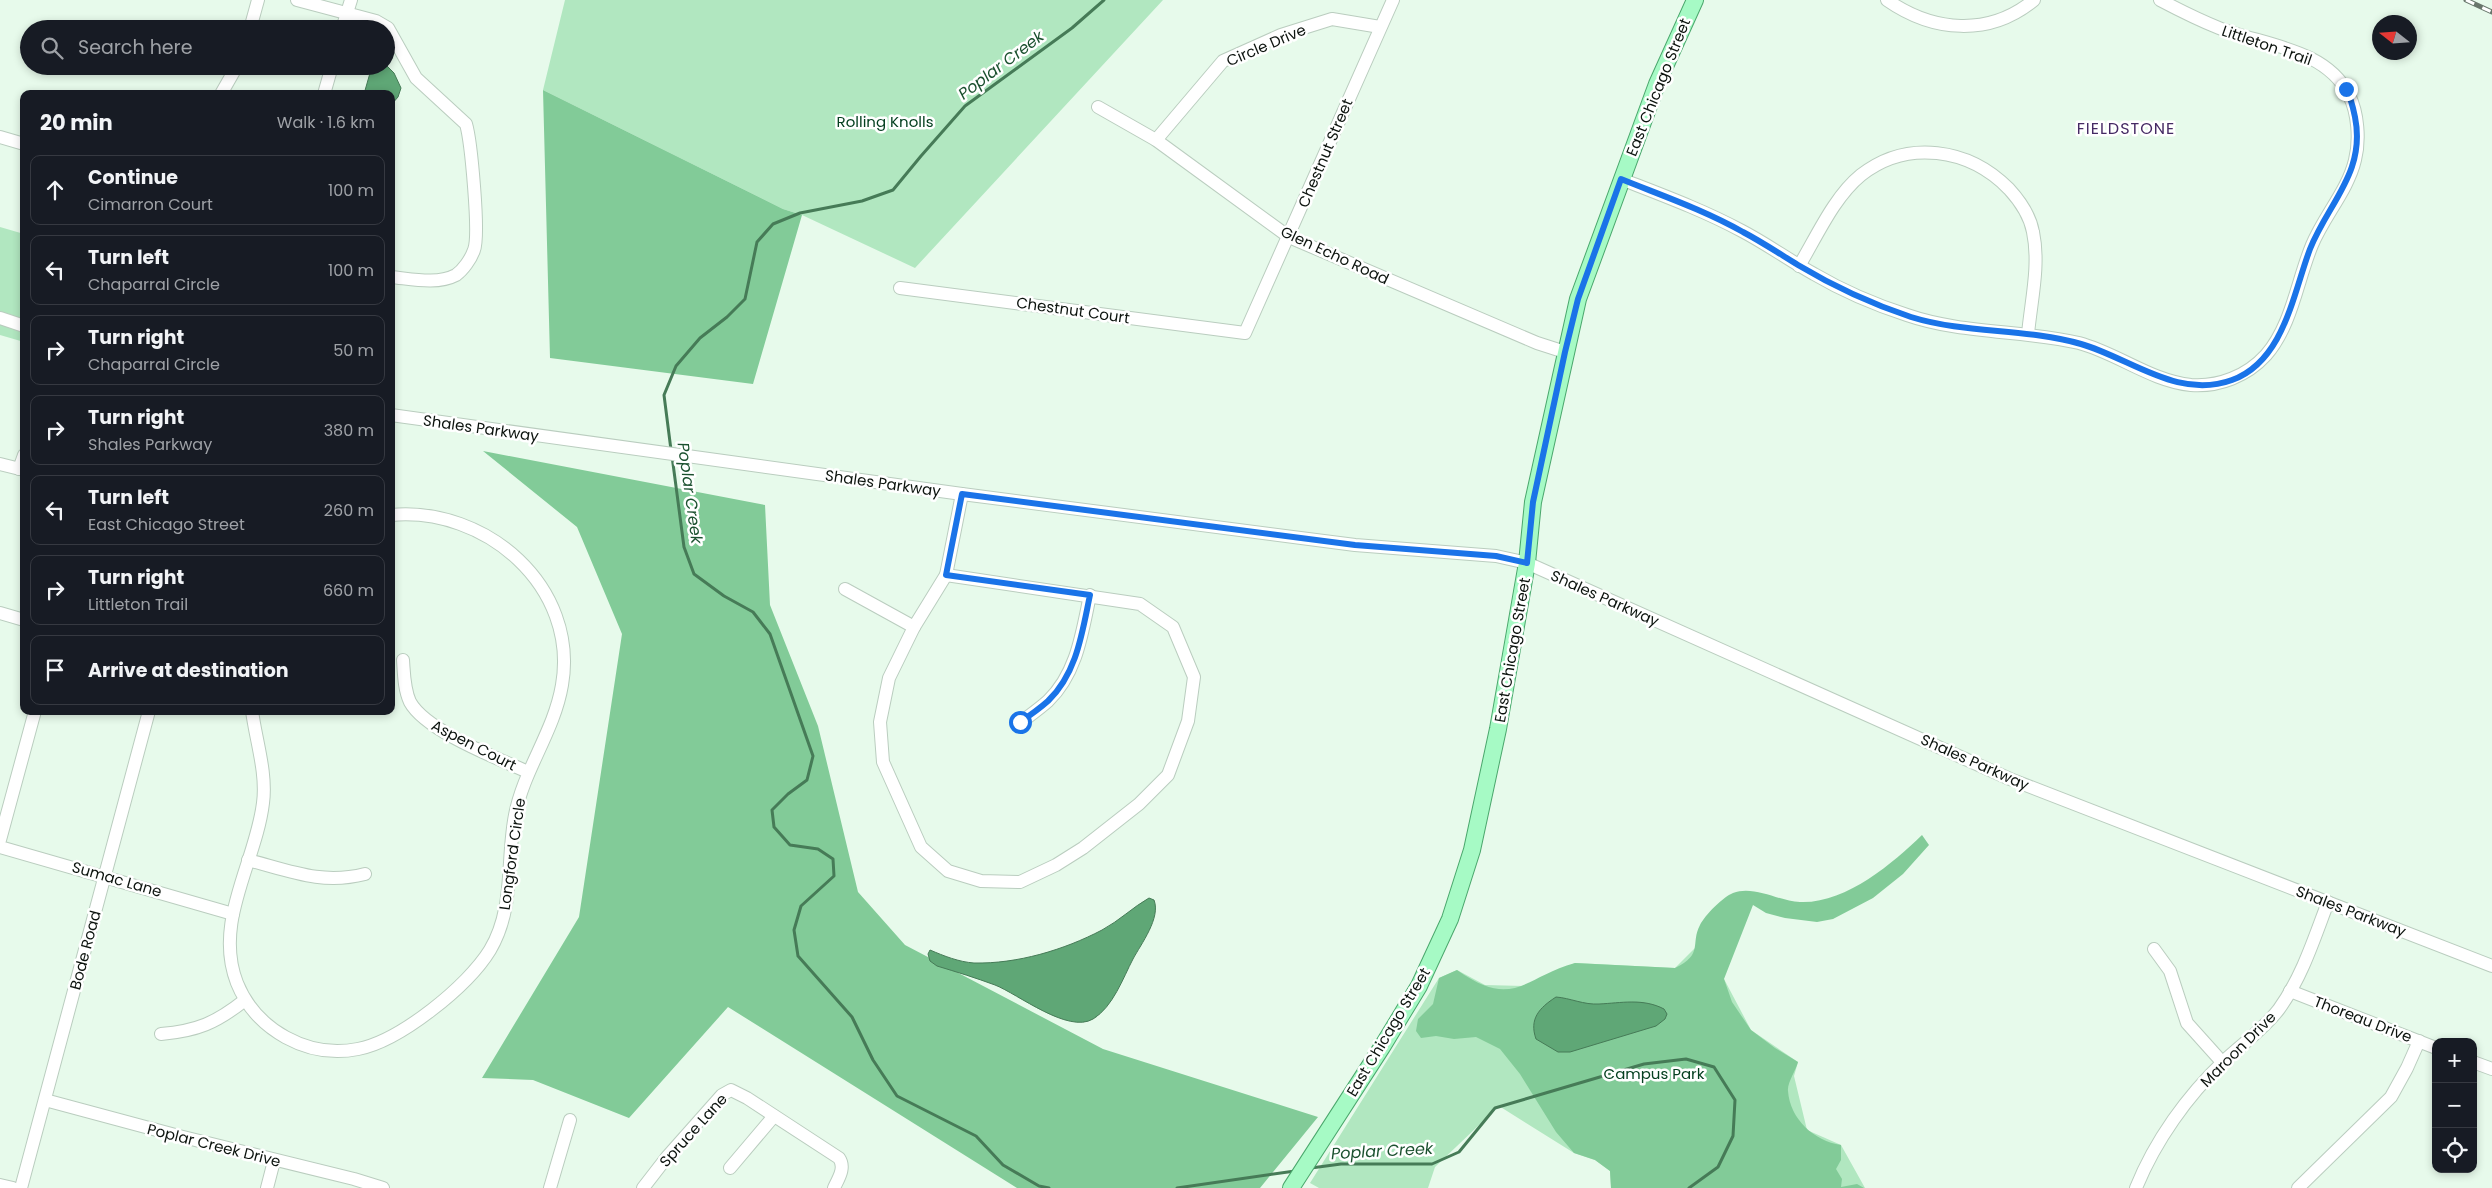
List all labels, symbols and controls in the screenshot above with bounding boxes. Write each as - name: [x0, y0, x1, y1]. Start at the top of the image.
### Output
- street label: East Chicago Street: [1621, 15, 1695, 159]
- north arrow: [2372, 15, 2417, 60]
- street label: Circle Drive: [1223, 19, 1309, 71]
- search box: [20, 20, 395, 75]
- street label: Littleton Trail: [2219, 20, 2315, 70]
- water label: Poplar Creek: [953, 25, 1049, 105]
- icon: search: [38, 34, 66, 62]
- text: Search here: [78, 34, 192, 61]
- route end: [2335, 78, 2358, 101]
- street label: Chestnut Street: [1293, 95, 1357, 211]
- text: 20 min: [40, 108, 113, 137]
- text: Walk · 1.6 km: [277, 111, 375, 134]
- park label: Rolling Knolls: [837, 111, 934, 132]
- district label: FIELDSTONE: [2077, 117, 2175, 140]
- text: Continue: [88, 164, 178, 191]
- icon: ahead: [41, 176, 69, 204]
- text: 100 m: [328, 179, 374, 202]
- text: Cimarron Court: [88, 193, 213, 216]
- street label: Glen Echo Road: [1277, 221, 1393, 289]
- text: Turn left: [88, 244, 169, 271]
- icon: left: [41, 256, 69, 284]
- text: 100 m: [328, 259, 374, 282]
- text: Chaparral Circle: [88, 273, 220, 296]
- street label: Chestnut Court: [1015, 292, 1131, 328]
- text: Turn right: [88, 324, 184, 351]
- icon: right: [41, 336, 69, 364]
- text: 50 m: [333, 339, 374, 362]
- text: Chaparral Circle: [88, 353, 220, 376]
- text: Turn right: [88, 404, 184, 431]
- street label: Shales Parkway: [422, 410, 541, 447]
- icon: right: [41, 416, 69, 444]
- text: 380 m: [324, 419, 374, 442]
- text: Shales Parkway: [88, 433, 212, 456]
- water label: Poplar Creek: [671, 441, 709, 546]
- street label: Shales Parkway: [824, 465, 943, 502]
- text: Turn left: [88, 484, 169, 511]
- icon: left: [41, 496, 69, 524]
- text: 260 m: [324, 499, 374, 522]
- text: East Chicago Street: [88, 513, 245, 536]
- text: Turn right: [88, 564, 184, 591]
- street label: Shales Parkway: [1548, 565, 1663, 631]
- icon: right: [41, 576, 69, 604]
- street label: East Chicago Street: [1489, 576, 1535, 724]
- text: 660 m: [323, 579, 374, 602]
- text: Littleton Trail: [88, 593, 188, 616]
- icon: arrive: [41, 656, 69, 684]
- text: Arrive at destination: [88, 657, 289, 684]
- route start: [1009, 711, 1032, 734]
- street label: Aspen Court: [428, 715, 520, 775]
- street label: Shales Parkway: [1918, 729, 2033, 795]
- street label: Longford Circle: [494, 797, 530, 911]
- street label: Sumac Lane: [70, 856, 164, 902]
- street label: Shales Parkway: [2293, 880, 2410, 942]
- street label: Bode Road: [64, 908, 106, 992]
- street label: East Chicago Street: [1341, 964, 1435, 1100]
- street label: Thoreau Drive: [2311, 991, 2415, 1047]
- street label: Maroon Drive: [2196, 1007, 2280, 1091]
- map controls: [2432, 1038, 2477, 1173]
- button: +: [2432, 1038, 2477, 1083]
- park label: Campus Park: [1604, 1063, 1705, 1084]
- button: −: [2432, 1083, 2477, 1128]
- street label: Spruce Lane: [654, 1089, 732, 1171]
- street label: Poplar Creek Drive: [145, 1118, 283, 1172]
- button: locate: [2432, 1128, 2477, 1173]
- water label: Poplar Creek: [1330, 1137, 1434, 1165]

